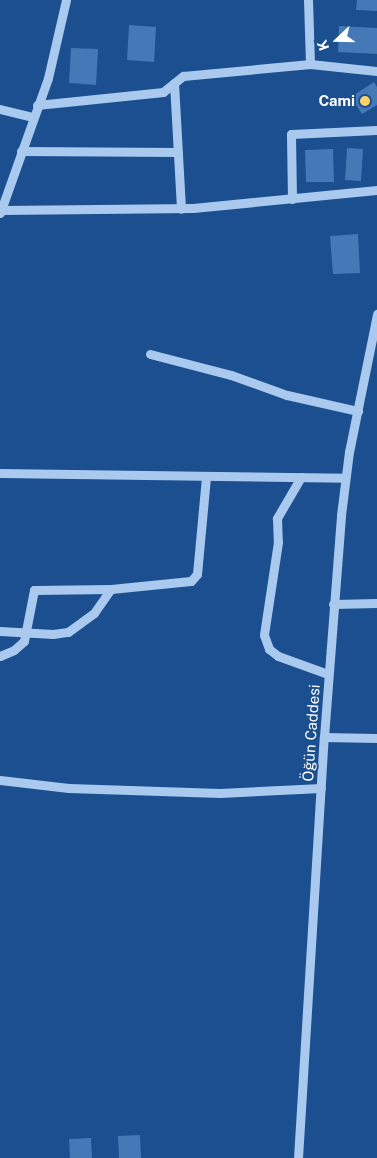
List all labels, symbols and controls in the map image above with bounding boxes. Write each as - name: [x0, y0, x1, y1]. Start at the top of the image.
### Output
- north arrow: [312, 15, 362, 65]
- text: K: [314, 38, 332, 53]
- place label: Cami: [319, 92, 355, 110]
- marker: Cami: [359, 95, 371, 107]
- street label: Öğün Caddesi: [299, 684, 323, 782]

